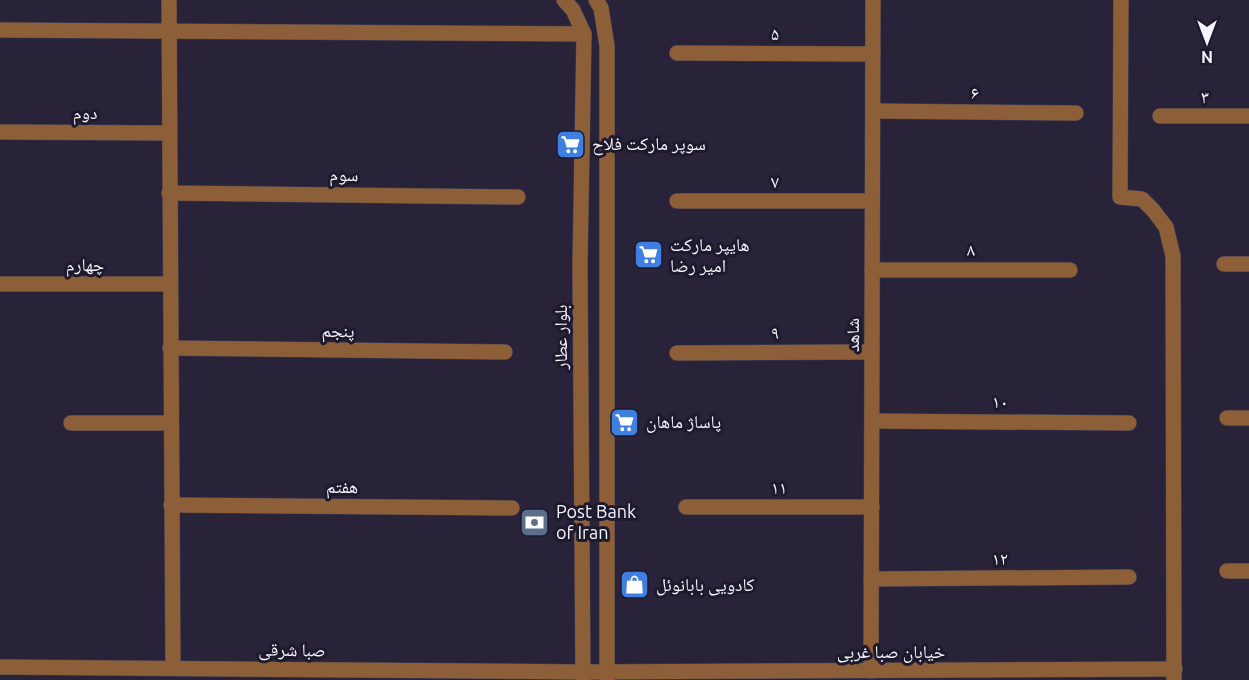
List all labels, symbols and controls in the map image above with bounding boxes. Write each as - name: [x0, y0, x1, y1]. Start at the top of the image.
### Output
- north arrow: [1177, 12, 1237, 72]
- street label: ۵: [771, 23, 779, 43]
- text: N: [1201, 48, 1213, 66]
- street label: ۶: [971, 82, 979, 102]
- street label: ۳: [1201, 86, 1209, 106]
- street label: دوم: [73, 102, 97, 125]
- supermarket icon: سوپر مارکت فلاح: [555, 128, 587, 160]
- place label: سوپر مارکت فلاح: [592, 133, 706, 156]
- street label: سوم: [329, 164, 359, 187]
- street label: ۷: [771, 171, 779, 191]
- place label: هایپر مارکت امیر رضا: [670, 234, 750, 276]
- supermarket icon: هایپر مارکت امیر رضا: [633, 239, 665, 271]
- street label: ۸: [967, 239, 975, 259]
- street label: چهارم: [66, 254, 104, 277]
- street label: بلوار عطار: [550, 304, 572, 371]
- street label: شاهد: [842, 318, 862, 352]
- street label: پنجم: [321, 320, 355, 343]
- street label: ۹: [771, 322, 779, 342]
- street label: ۱۰: [992, 391, 1008, 411]
- supermarket icon: پاساژ ماهان: [609, 406, 641, 438]
- place label: پاساژ ماهان: [646, 411, 721, 433]
- street label: هفتم: [326, 476, 358, 499]
- street label: ۱۱: [771, 477, 787, 497]
- place label: Post Bank of Iran: [556, 501, 636, 542]
- bank icon: Post Bank of Iran: [519, 506, 551, 538]
- street label: ۱۲: [992, 548, 1008, 568]
- shop icon: کادویی بابانوئل: [619, 569, 651, 601]
- place label: کادویی بابانوئل: [656, 574, 755, 596]
- street label: صبا شرقی: [258, 638, 326, 662]
- street label: خیابان صبا غربی: [837, 641, 945, 663]

